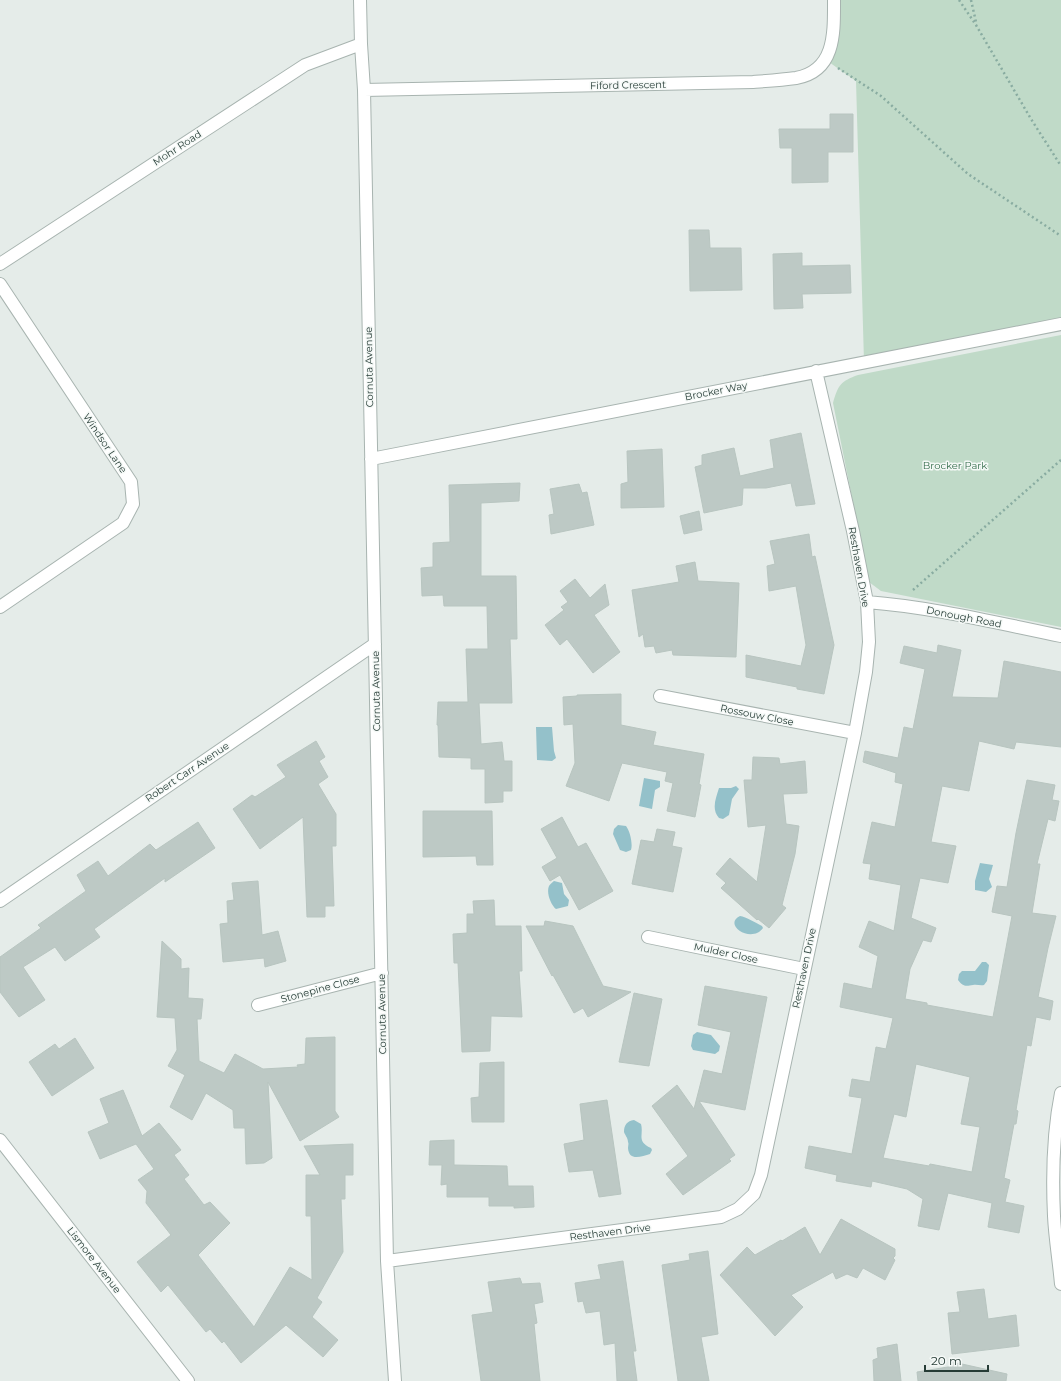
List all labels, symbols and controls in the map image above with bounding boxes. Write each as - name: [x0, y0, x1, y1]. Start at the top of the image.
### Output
- street label: Fiford Crescent: [590, 78, 666, 92]
- street label: Mohr Road: [150, 127, 204, 169]
- street label: Cornuta Avenue: [362, 327, 376, 407]
- street label: Brocker Way: [684, 378, 749, 403]
- street label: Windsor Lane: [80, 411, 130, 475]
- park label: Brocker Park: [923, 459, 987, 472]
- street label: Resthaven Drive: [846, 526, 872, 608]
- street label: Donough Road: [925, 603, 1003, 631]
- street label: Cornuta Avenue: [369, 651, 383, 731]
- street label: Rossouw Close: [719, 701, 795, 729]
- street label: Robert Carr Avenue: [143, 739, 231, 805]
- street label: Resthaven Drive: [789, 927, 819, 1009]
- street label: Mulder Close: [693, 940, 759, 966]
- street label: Stonepine Close: [279, 972, 361, 1006]
- street label: Cornuta Avenue: [375, 974, 389, 1054]
- street label: Resthaven Drive: [569, 1221, 651, 1243]
- street label: Lismore Avenue: [64, 1224, 124, 1296]
- scale bar: [925, 1347, 988, 1373]
- text: 20 m: [931, 1353, 962, 1368]

